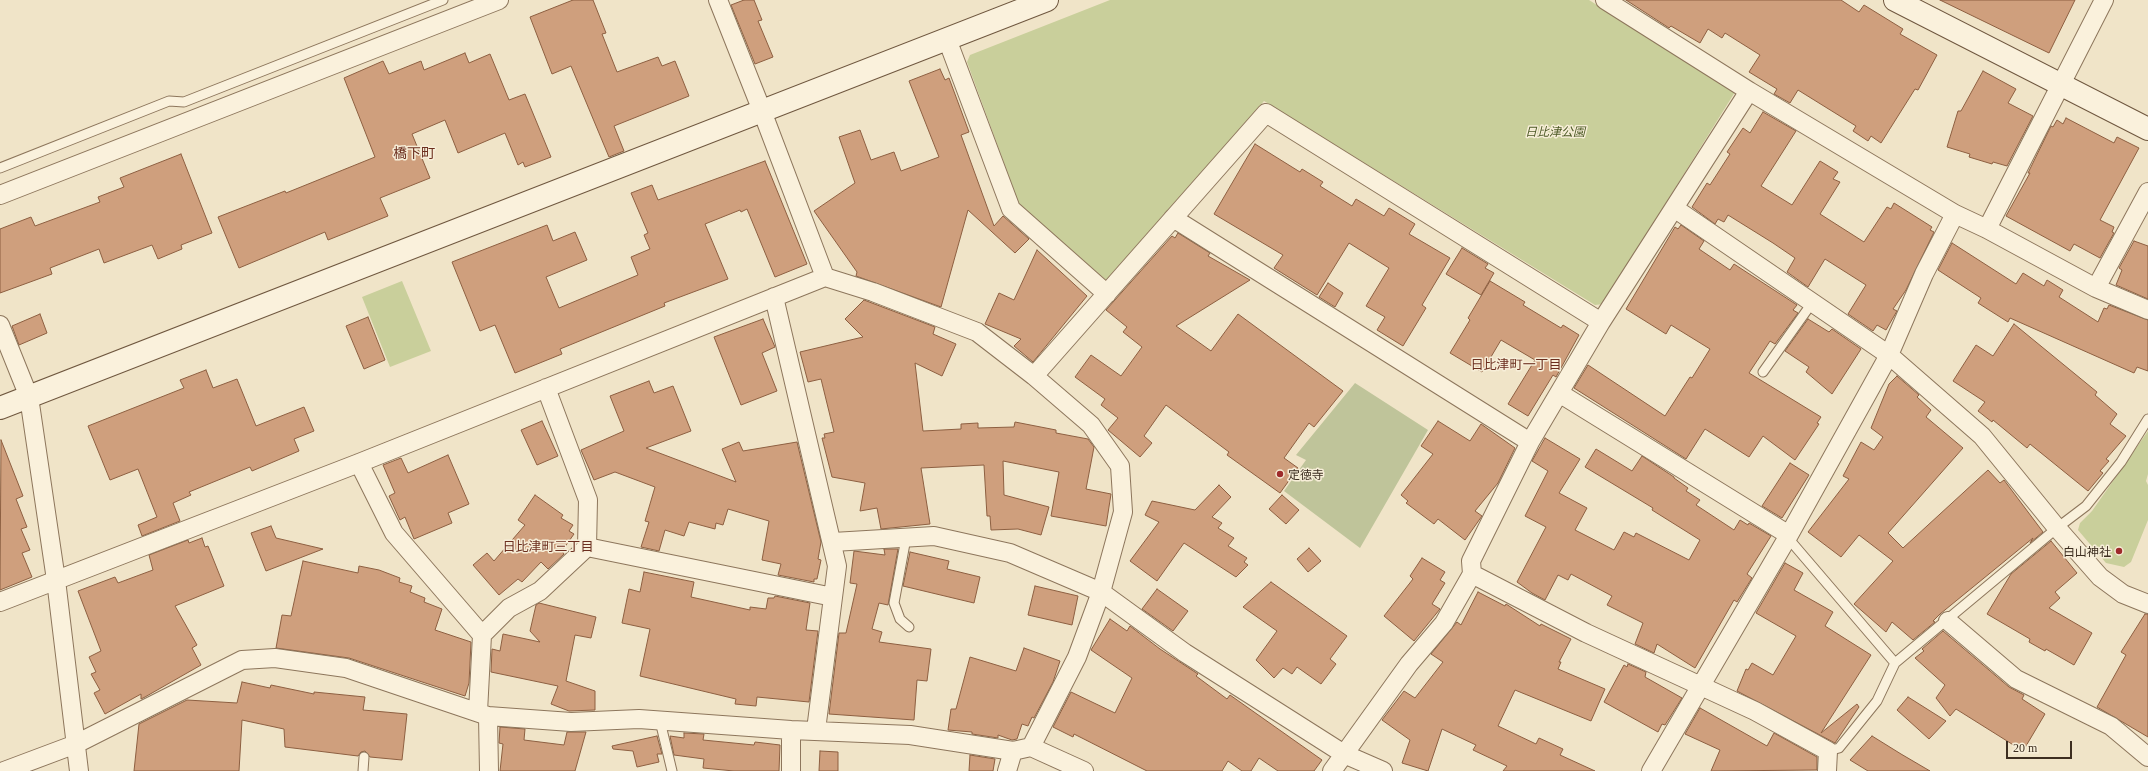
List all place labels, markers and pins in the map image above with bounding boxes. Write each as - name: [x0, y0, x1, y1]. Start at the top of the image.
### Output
- place label: 定徳寺: [1288, 467, 1324, 481]
- marker: 定徳寺: [1275, 469, 1285, 479]
- place label: 白山神社: [2063, 544, 2111, 558]
- marker: 白山神社: [2114, 546, 2124, 556]

